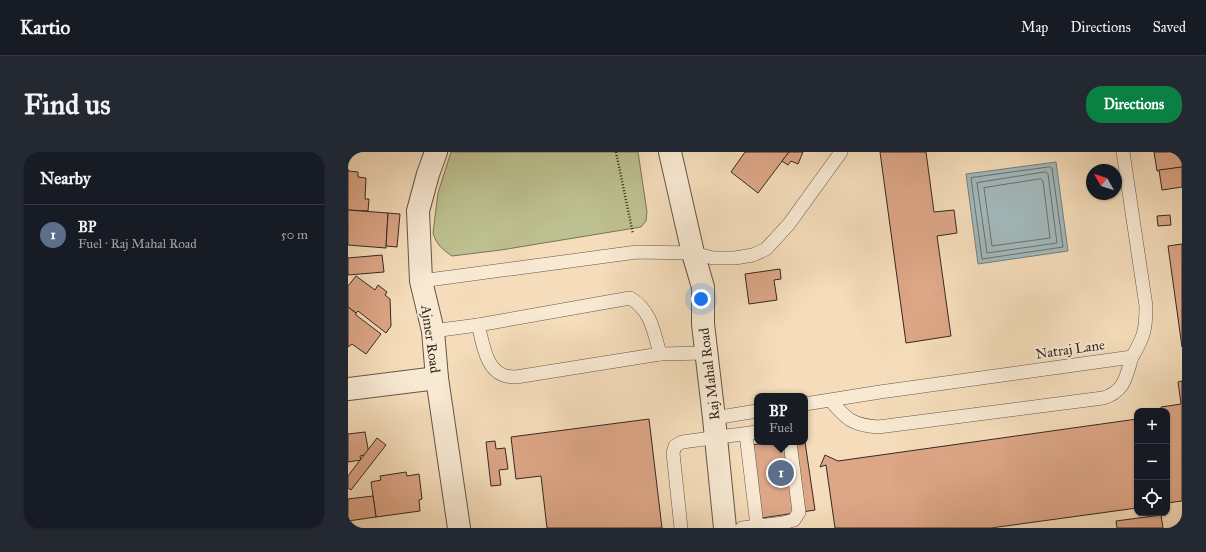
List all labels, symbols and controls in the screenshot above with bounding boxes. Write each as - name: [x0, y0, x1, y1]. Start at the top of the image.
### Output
- text: Kartio: [20, 16, 70, 39]
- text: Map: [1021, 19, 1048, 36]
- text: Directions: [1070, 19, 1131, 36]
- text: Saved: [1153, 19, 1186, 36]
- button: Directions: [1086, 86, 1182, 123]
- text: Find us: [24, 87, 110, 122]
- north arrow: [1086, 164, 1122, 200]
- text: Nearby: [40, 168, 91, 189]
- text: BP: [78, 218, 96, 236]
- text: 1: [50, 227, 56, 243]
- text: 50 m: [281, 227, 308, 243]
- text: Fuel · Raj Mahal Road: [78, 236, 197, 252]
- your location: [691, 289, 711, 309]
- street label: Ajmer Road: [417, 303, 444, 374]
- street label: Raj Mahal Road: [695, 327, 724, 421]
- street label: Natraj Lane: [1034, 336, 1106, 363]
- popup: [754, 393, 808, 445]
- text: BP: [769, 402, 787, 420]
- map controls: [1134, 408, 1170, 516]
- button: +: [1134, 408, 1170, 444]
- text: Fuel: [769, 420, 793, 436]
- button: −: [1134, 444, 1170, 480]
- pin: 1: [768, 458, 794, 488]
- button: locate: [1134, 480, 1170, 516]

